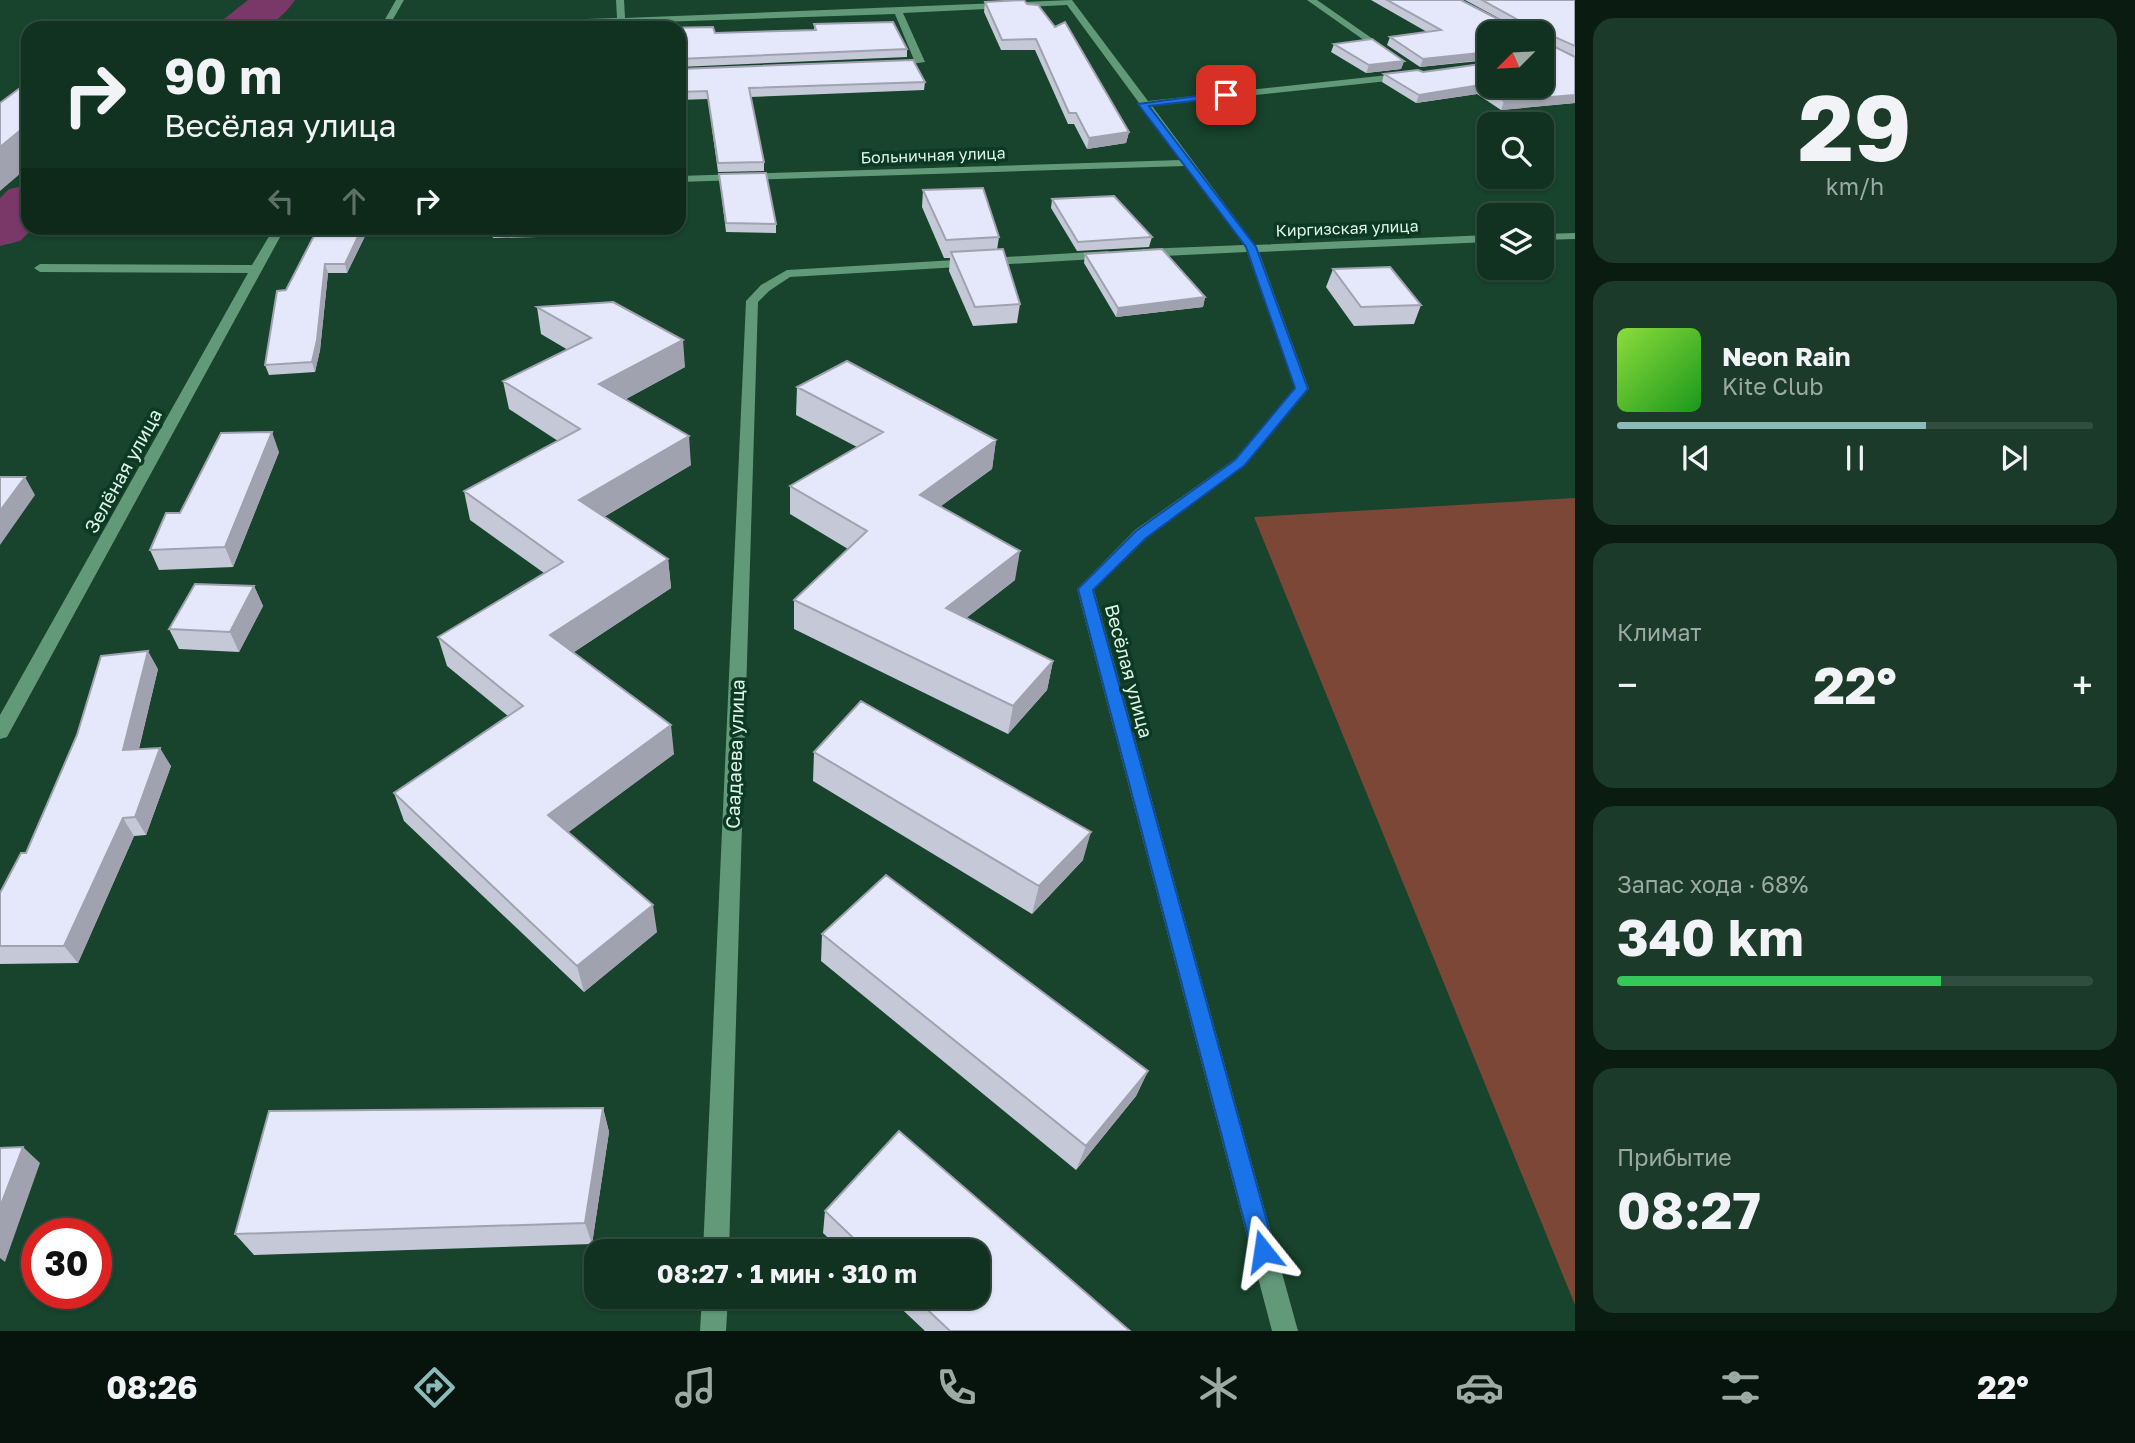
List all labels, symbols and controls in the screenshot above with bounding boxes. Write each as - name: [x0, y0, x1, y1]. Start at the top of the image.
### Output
- north arrow: [1477, 21, 1554, 98]
- map controls: [1477, 21, 1554, 280]
- text: 90 m: [164, 46, 282, 105]
- icon: right: [49, 49, 140, 140]
- pin: [1196, 65, 1256, 125]
- text: 29: [1798, 72, 1912, 181]
- icon: arrive: [1207, 76, 1245, 114]
- text: Весёлая улица: [164, 106, 396, 144]
- button: search: [1477, 112, 1554, 189]
- street label: Больничная улица: [860, 142, 1006, 168]
- text: km/h: [1826, 172, 1884, 200]
- icon: left: [262, 182, 300, 220]
- icon: ahead: [335, 182, 373, 220]
- icon: right: [408, 182, 446, 220]
- button: layers: [1477, 203, 1554, 280]
- street label: Киргизская улица: [1275, 216, 1419, 240]
- text: Neon Rain: [1722, 341, 1851, 372]
- text: Kite Club: [1722, 372, 1823, 400]
- street label: Зелёная улица: [79, 405, 166, 537]
- icon: previous: [1677, 439, 1715, 477]
- icon: pause: [1836, 439, 1874, 477]
- icon: next: [1995, 439, 2033, 477]
- street label: Весёлая улица: [1101, 601, 1158, 741]
- text: Климат: [1617, 618, 1702, 646]
- text: 22°: [1813, 653, 1897, 715]
- text: −: [1617, 662, 1638, 707]
- text: +: [2072, 662, 2093, 707]
- street label: Саадаева улица: [720, 679, 749, 829]
- text: Запас хода · 68%: [1617, 870, 1808, 898]
- text: 340 km: [1617, 905, 1804, 967]
- text: Прибытие: [1617, 1143, 1732, 1171]
- text: 08:27: [1617, 1178, 1761, 1240]
- position arrow: [1226, 1214, 1300, 1288]
- speed limit sign: 30: [21, 1218, 112, 1309]
- text: 08:27 · 1 мин · 310 m: [657, 1258, 917, 1289]
- icon: directions: [410, 1363, 459, 1412]
- icon: music: [671, 1363, 720, 1412]
- icon: phone: [932, 1363, 981, 1412]
- icon: climate: [1194, 1363, 1243, 1412]
- icon: car: [1455, 1363, 1504, 1412]
- icon: filters: [1716, 1363, 1765, 1412]
- text: 08:26: [106, 1368, 198, 1406]
- text: 22°: [1977, 1368, 2029, 1406]

